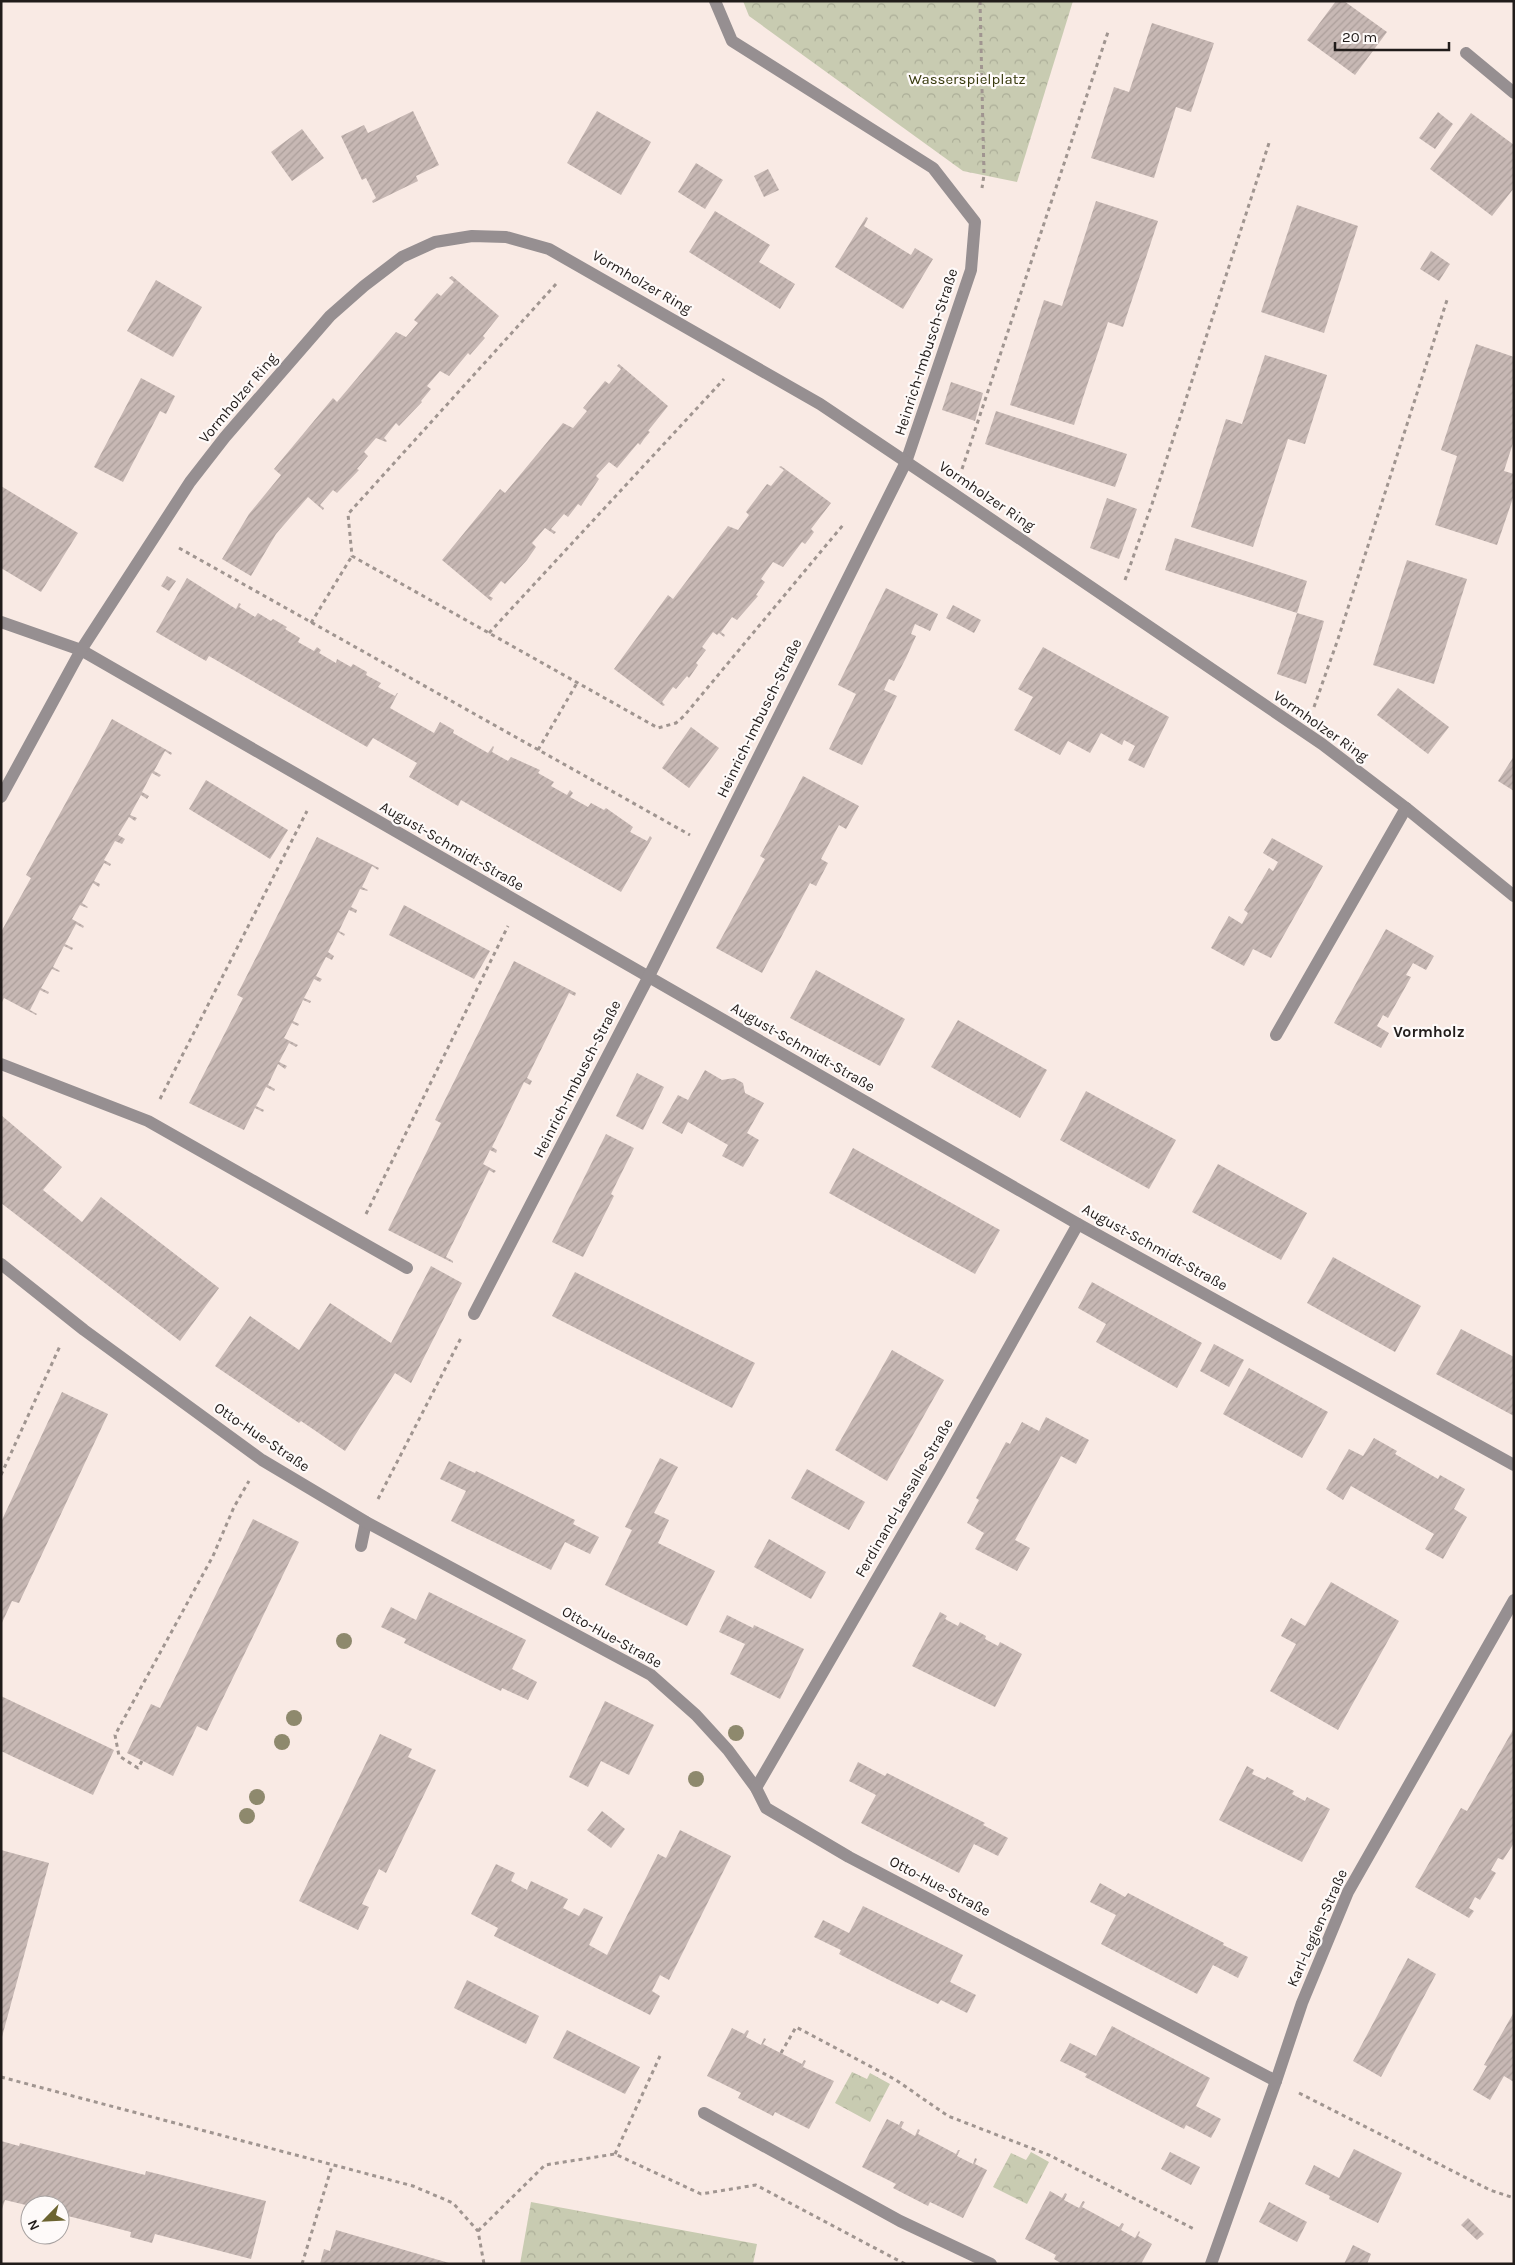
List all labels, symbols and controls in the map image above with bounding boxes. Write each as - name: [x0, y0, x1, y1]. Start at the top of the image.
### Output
- scale bar: [1335, 20, 1449, 52]
- text: 20 m: [1342, 28, 1377, 46]
- park label: Wasserspielplatz: [908, 70, 1026, 88]
- street label: Vormholzer Ring: [589, 246, 695, 318]
- street label: Heinrich-Imbusch-Straße: [890, 266, 962, 438]
- street label: Vormholzer Ring: [195, 349, 281, 447]
- street label: Vormholzer Ring: [936, 457, 1039, 535]
- street label: Heinrich-Imbusch-Straße: [713, 636, 805, 800]
- street label: Vormholzer Ring: [1270, 686, 1372, 766]
- street label: August-Schmidt-Straße: [377, 797, 527, 895]
- street label: Heinrich-Imbusch-Straße: [529, 997, 625, 1161]
- street label: August-Schmidt-Straße: [728, 998, 878, 1096]
- district label: Vormholz: [1393, 1022, 1465, 1041]
- street label: August-Schmidt-Straße: [1079, 1200, 1231, 1294]
- street label: Otto-Hue-Straße: [211, 1398, 313, 1476]
- street label: Ferdinand-Lassalle-Straße: [851, 1415, 957, 1581]
- street label: Otto-Hue-Straße: [559, 1602, 665, 1672]
- street label: Otto-Hue-Straße: [886, 1852, 994, 1920]
- street label: Karl-Legien-Straße: [1283, 1866, 1351, 1990]
- north arrow: [20, 2195, 70, 2245]
- text: N: [24, 2217, 43, 2233]

